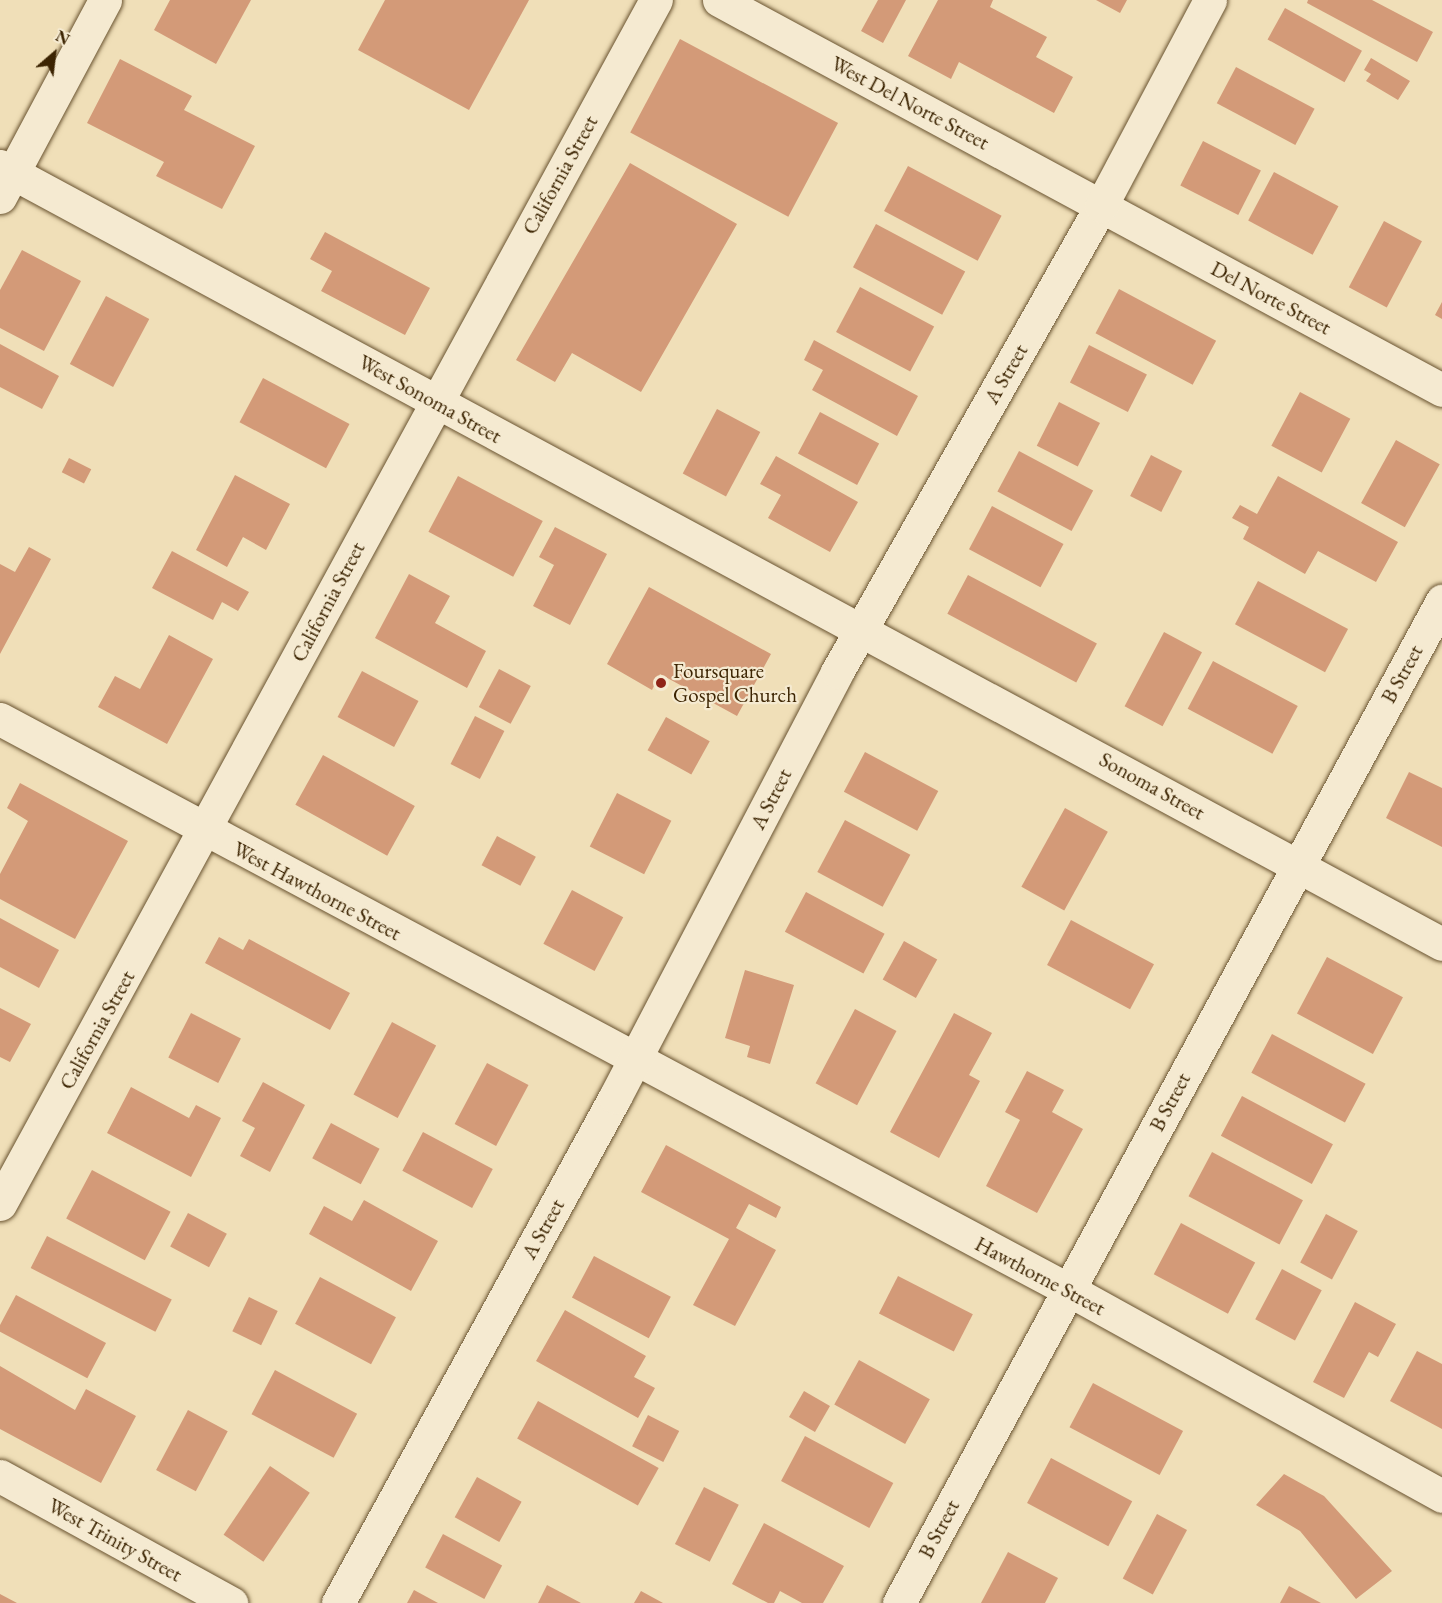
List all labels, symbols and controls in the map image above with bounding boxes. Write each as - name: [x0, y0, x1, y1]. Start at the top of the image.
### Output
- north arrow: [24, 24, 84, 84]
- text: N: [52, 25, 73, 50]
- street label: West Del Norte Street: [827, 51, 993, 155]
- street label: California Street: [517, 111, 603, 239]
- street label: Del Norte Street: [1207, 256, 1335, 340]
- street label: A Street: [979, 340, 1033, 408]
- street label: West Sonoma Street: [354, 349, 506, 449]
- street label: California Street: [286, 538, 370, 666]
- street label: B Street: [1376, 640, 1428, 708]
- place label: Foursquare Gospel Church: [673, 658, 797, 708]
- marker: Foursquare Gospel Church: [654, 676, 668, 690]
- street label: Sonoma Street: [1095, 747, 1209, 825]
- street label: A Street: [745, 764, 797, 834]
- street label: West Hawthorne Street: [229, 836, 405, 946]
- street label: California Street: [54, 966, 140, 1094]
- street label: B Street: [1144, 1068, 1196, 1136]
- street label: A Street: [516, 1195, 570, 1263]
- street label: Hawthorne Street: [971, 1231, 1109, 1321]
- street label: West Trinity Street: [44, 1493, 186, 1587]
- street label: B Street: [913, 1495, 965, 1563]

